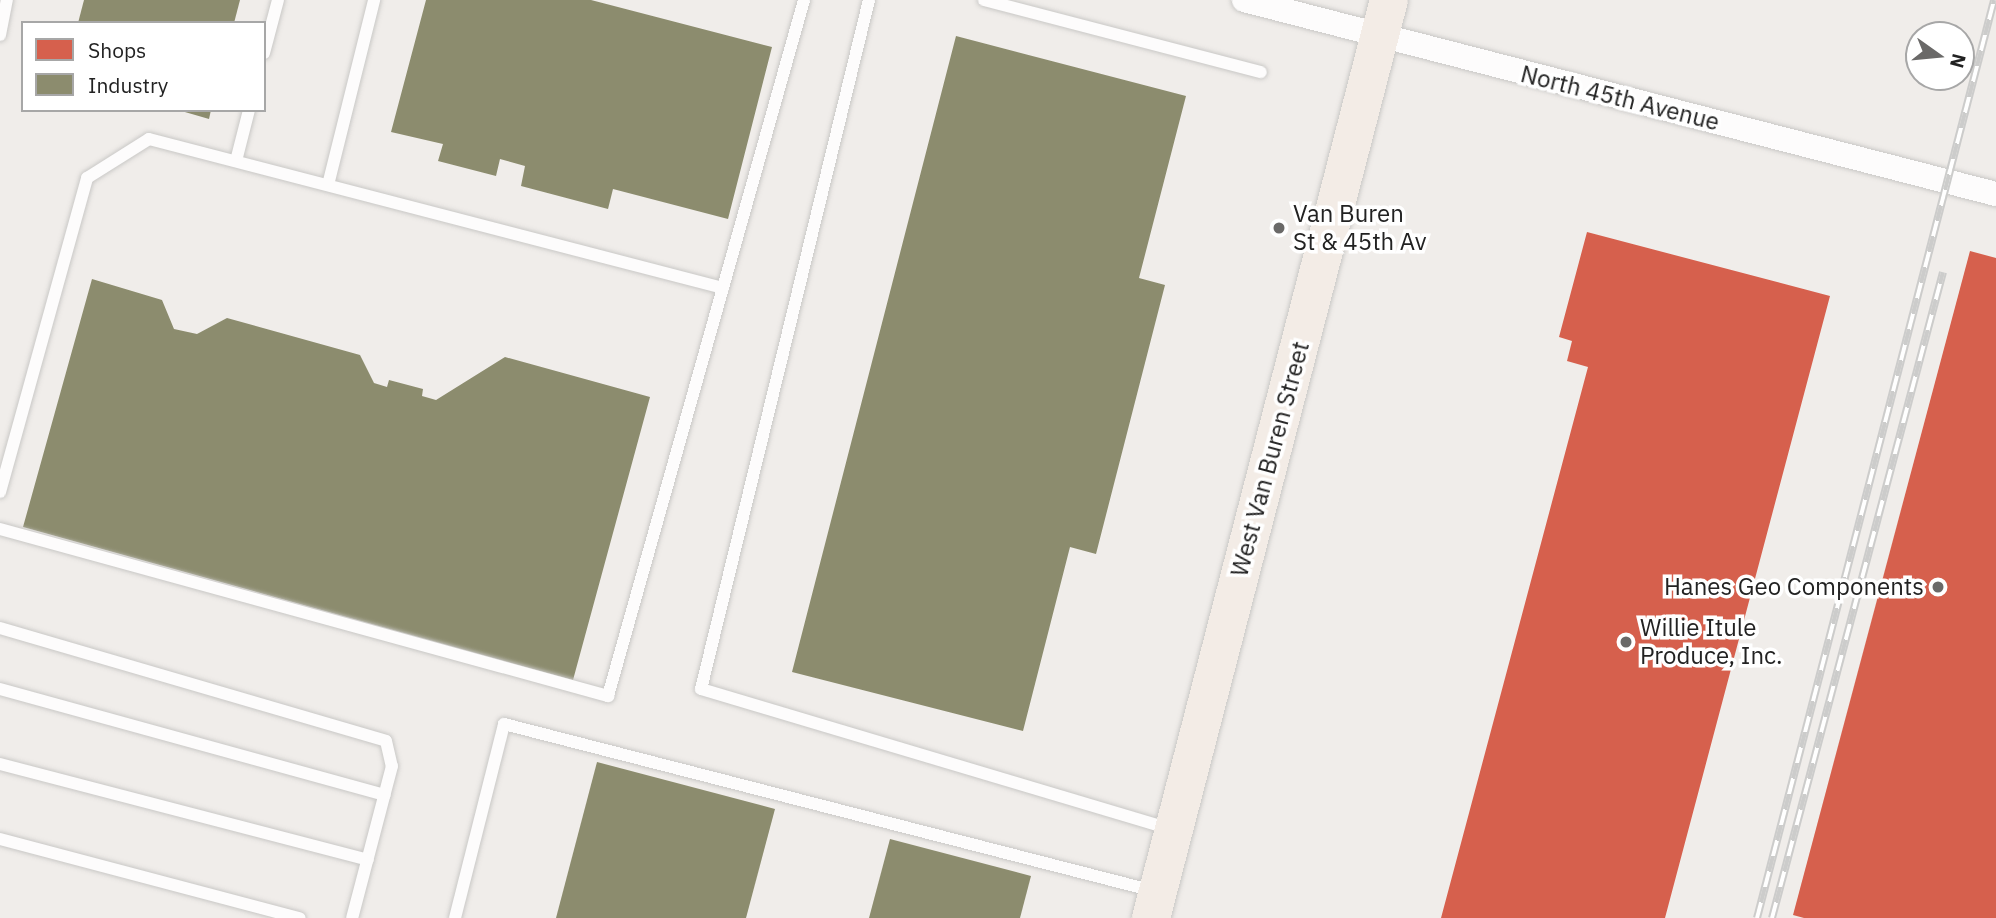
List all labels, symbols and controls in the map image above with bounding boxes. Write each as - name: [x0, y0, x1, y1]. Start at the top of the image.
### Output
- legend: [21, 21, 266, 112]
- north arrow: [1905, 21, 1975, 91]
- text: Shops: [88, 36, 146, 64]
- text: N: [1945, 51, 1972, 71]
- street label: North 45th Avenue: [1518, 59, 1722, 137]
- text: Industry: [88, 71, 168, 99]
- place label: Van Buren St & 45th Av: [1293, 200, 1427, 256]
- marker: Van Buren St & 45th Av: [1271, 220, 1287, 236]
- street label: West Van Buren Street: [1225, 338, 1315, 580]
- place label: Hanes Geo Components: [1664, 573, 1924, 601]
- marker: Hanes Geo Components: [1930, 579, 1946, 595]
- place label: Willie Itule Produce, Inc.: [1640, 614, 1783, 670]
- marker: Willie Itule Produce, Inc.: [1618, 634, 1634, 650]

